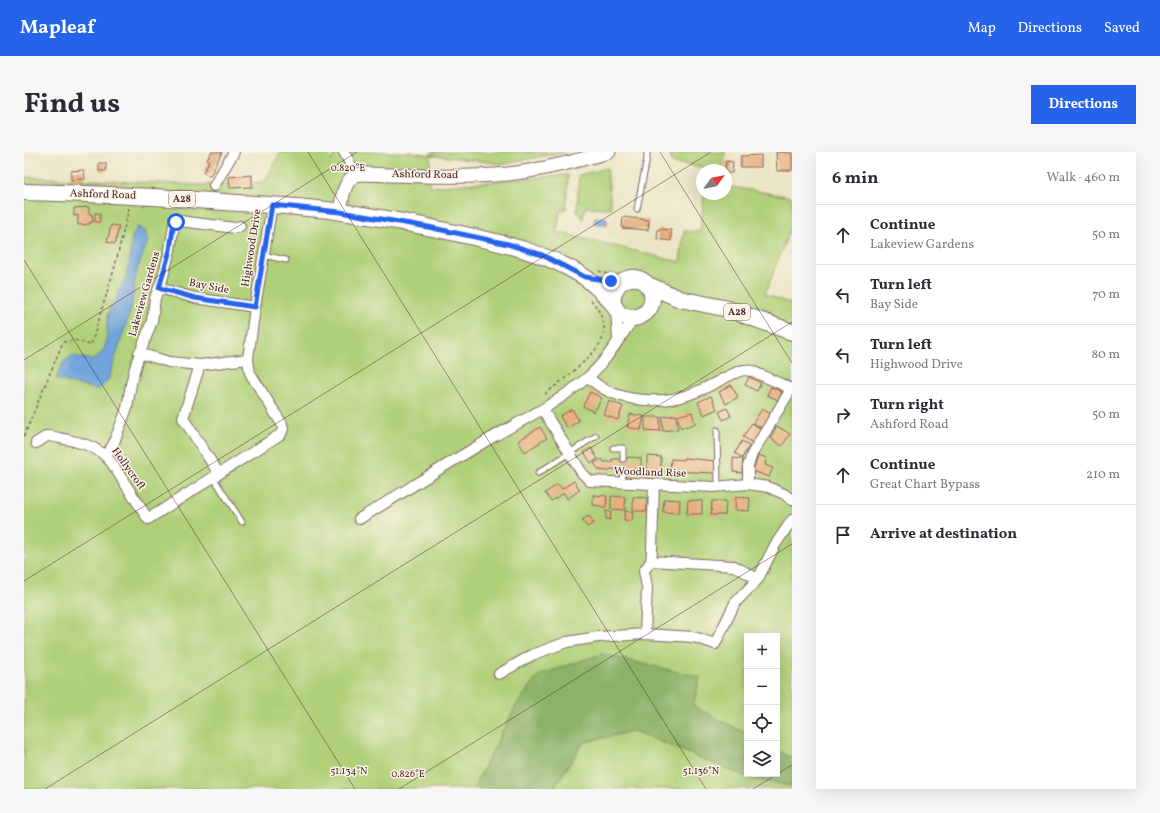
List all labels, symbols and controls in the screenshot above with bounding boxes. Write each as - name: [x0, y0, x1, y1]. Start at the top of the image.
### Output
- text: Mapleaf: [20, 15, 95, 41]
- text: Map: [968, 19, 996, 38]
- text: Directions: [1018, 19, 1082, 38]
- text: Saved: [1104, 19, 1140, 38]
- text: Find us: [24, 85, 120, 124]
- button: Directions: [1031, 85, 1136, 124]
- text: 0.820°E: [331, 161, 365, 175]
- north arrow: [696, 164, 732, 200]
- street label: Ashford Road: [392, 167, 458, 183]
- text: 6 min: [832, 167, 878, 190]
- text: Walk · 460 m: [1047, 169, 1120, 187]
- street label: Ashford Road: [70, 186, 136, 204]
- road number: A28: [169, 191, 195, 207]
- street label: Highwood Drive: [238, 208, 266, 288]
- route start: [167, 213, 185, 231]
- text: Continue: [870, 215, 935, 236]
- icon: ahead: [832, 224, 854, 246]
- text: 50 m: [1092, 226, 1120, 244]
- text: Lakeview Gardens: [870, 236, 974, 254]
- street label: Lakeview Gardens: [126, 249, 164, 338]
- route end: [602, 272, 620, 290]
- text: Turn left: [870, 275, 932, 296]
- street label: Bay Side: [188, 276, 230, 298]
- icon: left: [832, 284, 854, 306]
- text: 70 m: [1092, 286, 1120, 304]
- text: Bay Side: [870, 296, 918, 314]
- road number: A28: [724, 304, 750, 320]
- text: Turn left: [870, 335, 932, 356]
- icon: left: [832, 344, 854, 366]
- text: 80 m: [1091, 346, 1120, 364]
- text: Highwood Drive: [870, 356, 963, 374]
- text: Turn right: [870, 395, 944, 416]
- icon: right: [832, 404, 854, 426]
- text: 50 m: [1092, 406, 1120, 424]
- text: Ashford Road: [870, 416, 949, 434]
- street label: Hollycroft: [107, 445, 149, 494]
- text: Continue: [870, 455, 935, 476]
- street label: Woodland Rise: [613, 464, 687, 482]
- icon: ahead: [832, 464, 854, 486]
- text: 210 m: [1086, 466, 1120, 484]
- text: Great Chart Bypass: [870, 476, 980, 494]
- icon: arrive: [832, 524, 854, 546]
- text: Arrive at destination: [870, 524, 1017, 545]
- map controls: [744, 633, 780, 777]
- button: +: [744, 633, 780, 669]
- button: −: [744, 669, 780, 705]
- button: locate: [744, 705, 780, 741]
- button: layers: [744, 741, 780, 777]
- text: 51.134°N: [331, 764, 368, 778]
- text: 51.136°N: [683, 764, 720, 778]
- text: 0.826°E: [391, 767, 425, 781]

